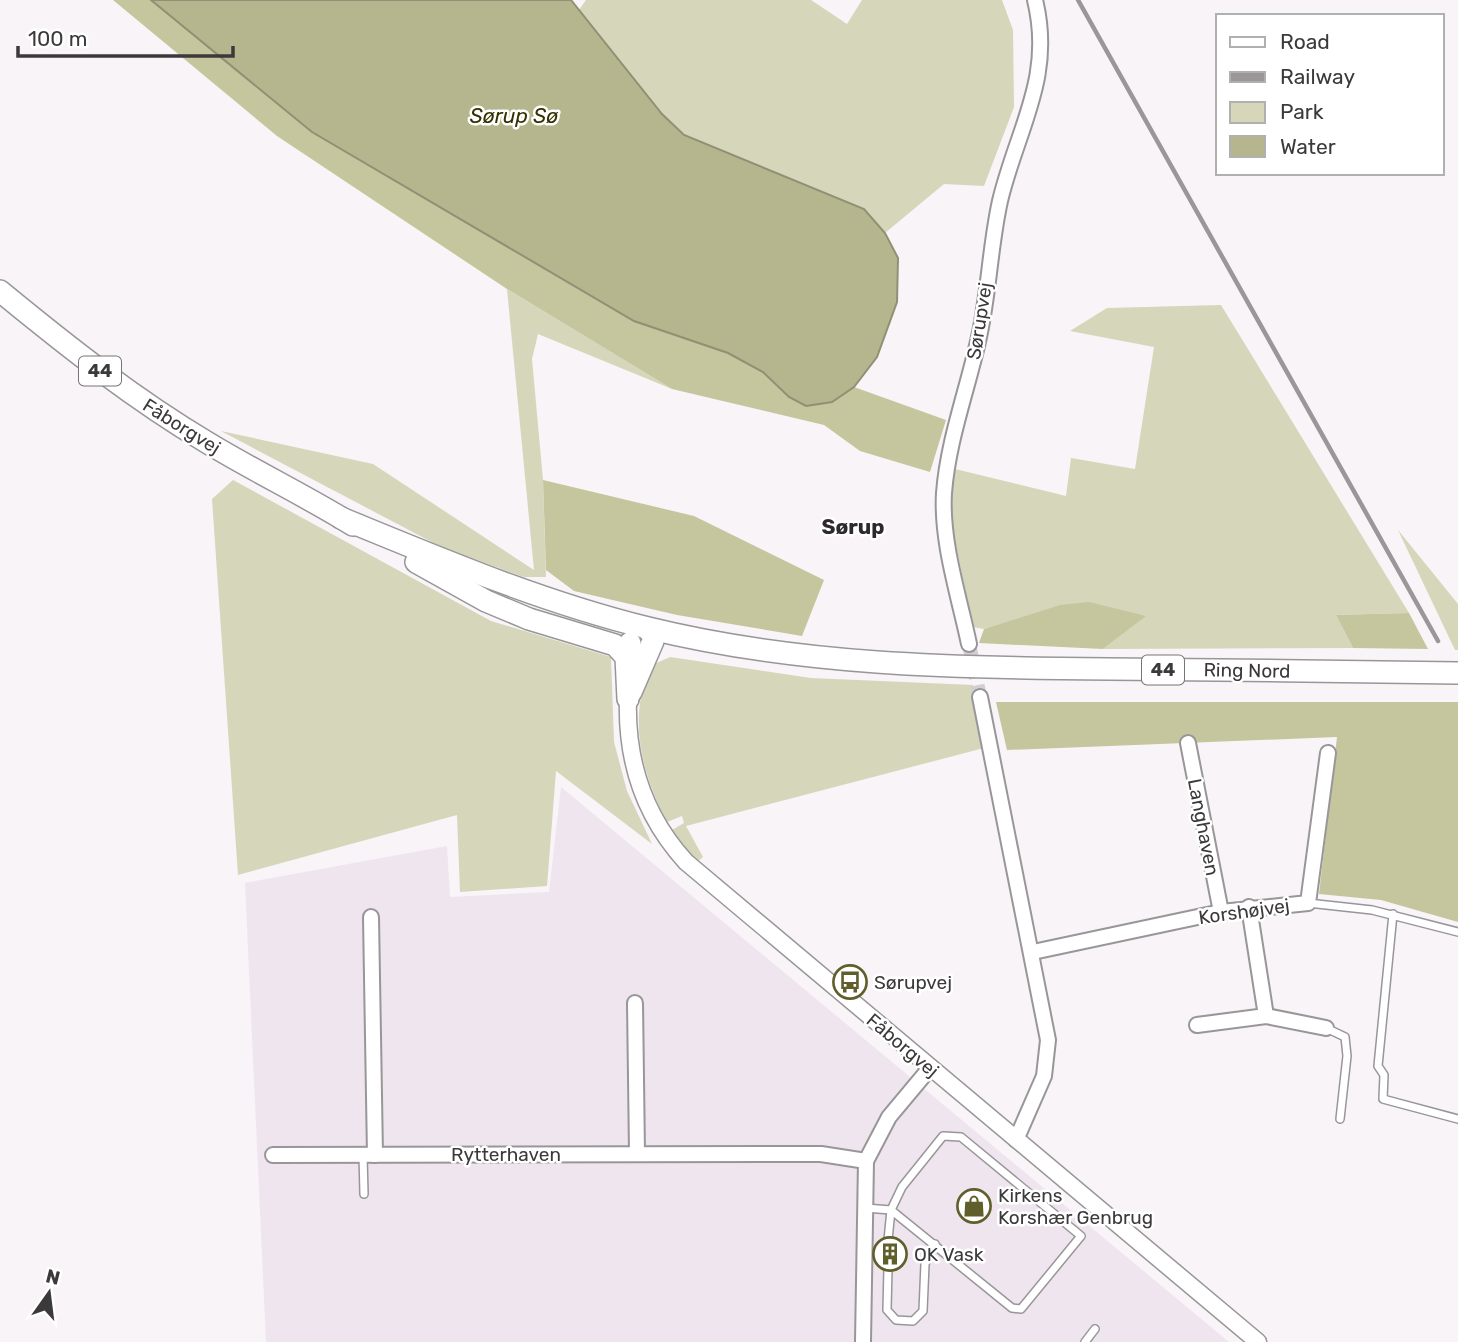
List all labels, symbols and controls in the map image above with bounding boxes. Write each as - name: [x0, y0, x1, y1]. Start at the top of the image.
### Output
- scale bar: [18, 14, 233, 58]
- legend: [1216, 14, 1444, 175]
- text: 100 m: [28, 26, 87, 51]
- text: Road: [1280, 29, 1330, 54]
- text: Railway: [1280, 64, 1355, 89]
- text: Park: [1280, 99, 1324, 124]
- water label: Sørup Sø: [470, 103, 558, 128]
- text: Water: [1280, 134, 1336, 159]
- street label: Sørupvej: [962, 281, 997, 361]
- road number: 44: [79, 356, 121, 386]
- street label: Fåborgvej: [139, 394, 225, 459]
- district label: Sørup: [822, 514, 885, 539]
- road number: 44: [1142, 656, 1184, 684]
- street label: Ring Nord: [1203, 658, 1291, 683]
- street label: Langhaven: [1183, 777, 1224, 878]
- street label: Korshøjvej: [1197, 894, 1291, 929]
- bus stop icon: Sørupvej: [831, 963, 869, 1001]
- place label: Sørupvej: [874, 971, 952, 994]
- street label: Fåborgvej: [862, 1009, 943, 1082]
- street label: Rytterhaven: [451, 1143, 561, 1166]
- place label: Kirkens Korshær Genbrug: [998, 1184, 1153, 1229]
- shop icon: Kirkens Korshær Genbrug: [955, 1187, 993, 1225]
- building icon: OK Vask: [871, 1235, 909, 1273]
- place label: OK Vask: [914, 1243, 984, 1266]
- north arrow: [14, 1258, 84, 1328]
- text: N: [44, 1264, 62, 1290]

